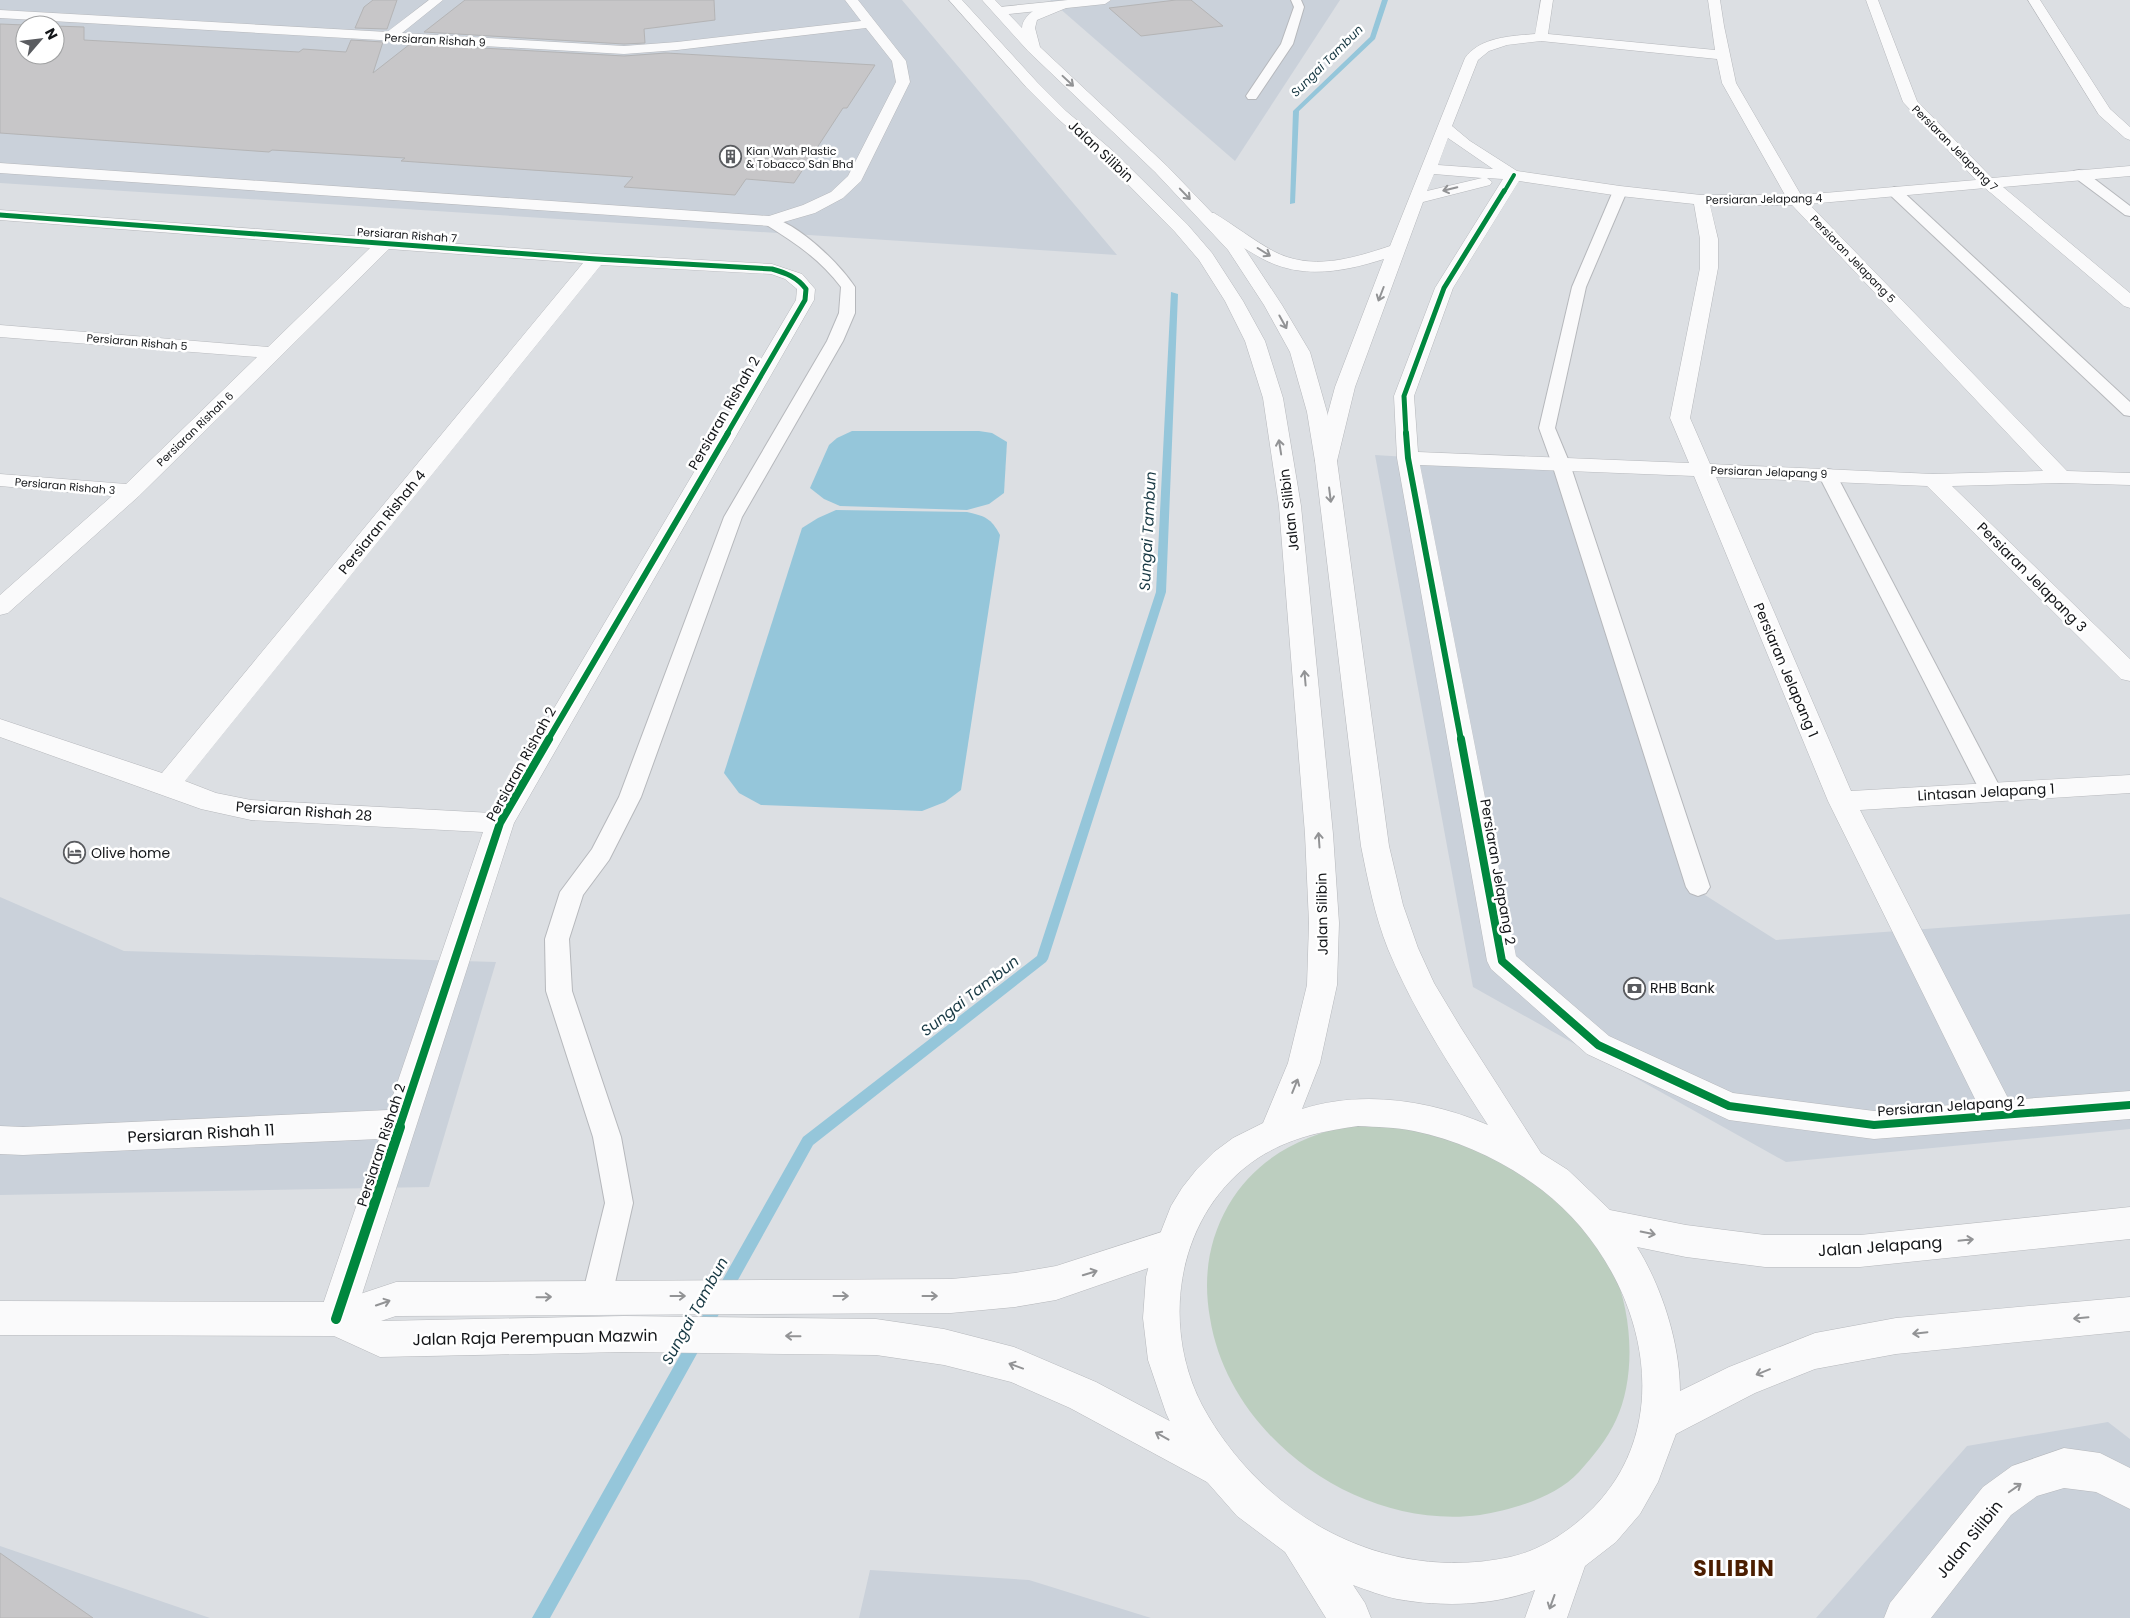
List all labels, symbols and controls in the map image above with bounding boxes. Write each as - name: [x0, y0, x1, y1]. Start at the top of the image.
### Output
- north arrow: [15, 15, 65, 65]
- water label: Sungai Tambun: [1287, 21, 1366, 100]
- text: N: [40, 25, 63, 43]
- street label: Persiaran Rishah 9: [384, 29, 486, 51]
- one-way arrow: [1062, 75, 1074, 87]
- street label: Persiaran Jelapang 7: [1908, 101, 2002, 195]
- street label: Jalan Silibin: [1064, 115, 1138, 187]
- place label: Kian Wah Plastic & Tobacco Sdn Bhd: [746, 143, 853, 172]
- building icon: Kian Wah Plastic & Tobacco Sdn Bhd: [718, 145, 742, 169]
- one-way arrow: [1442, 185, 1458, 194]
- one-way arrow: [1179, 187, 1191, 200]
- street label: Persiaran Jelapang 4: [1706, 190, 1823, 208]
- street label: Persiaran Jelapang 5: [1807, 211, 1899, 307]
- street label: Persiaran Rishah 7: [356, 224, 458, 246]
- one-way arrow: [1257, 247, 1271, 257]
- one-way arrow: [1376, 286, 1385, 301]
- one-way arrow: [1279, 315, 1289, 329]
- street label: Persiaran Rishah 5: [86, 330, 188, 354]
- street label: Persiaran Rishah 2: [683, 353, 765, 473]
- street label: Persiaran Rishah 6: [153, 388, 237, 470]
- one-way arrow: [1275, 440, 1285, 456]
- street label: Persiaran Jelapang 9: [1710, 462, 1828, 482]
- street label: Persiaran Rishah 4: [334, 466, 430, 578]
- street label: Jalan Silibin: [1274, 468, 1304, 552]
- water label: Sungai Tambun: [1134, 471, 1161, 591]
- street label: Persiaran Rishah 3: [14, 474, 116, 498]
- one-way arrow: [1325, 486, 1335, 502]
- street label: Persiaran Jelapang 3: [1973, 518, 2091, 636]
- street label: Persiaran Jelapang 1: [1749, 600, 1823, 740]
- one-way arrow: [1300, 671, 1310, 687]
- street label: Persiaran Rishah 2: [481, 703, 561, 825]
- street label: Lintasan Jelapang 1: [1917, 778, 2055, 806]
- street label: Persiaran Rishah 28: [235, 796, 373, 826]
- street label: Persiaran Jelapang 2: [1475, 798, 1521, 946]
- one-way arrow: [1315, 833, 1324, 849]
- hotel icon: Olive home: [63, 841, 87, 865]
- place label: Olive home: [91, 843, 171, 863]
- street label: Jalan Silibin: [1311, 872, 1333, 956]
- water label: Sungai Tambun: [916, 951, 1023, 1041]
- bank icon: RHB Bank: [1622, 976, 1646, 1000]
- place label: RHB Bank: [1650, 978, 1716, 998]
- one-way arrow: [1290, 1079, 1300, 1094]
- street label: Persiaran Rishah 2: [352, 1081, 410, 1209]
- street label: Persiaran Jelapang 2: [1877, 1091, 2025, 1121]
- street label: Persiaran Rishah 11: [127, 1118, 275, 1149]
- one-way arrow: [1640, 1229, 1656, 1239]
- street label: Jalan Jelapang: [1817, 1231, 1943, 1262]
- one-way arrow: [1958, 1235, 1974, 1245]
- water label: Sungai Tambun: [656, 1253, 733, 1368]
- one-way arrow: [1082, 1267, 1098, 1277]
- one-way arrow: [670, 1291, 686, 1301]
- one-way arrow: [832, 1291, 848, 1301]
- one-way arrow: [922, 1291, 938, 1301]
- one-way arrow: [536, 1292, 552, 1302]
- one-way arrow: [374, 1298, 390, 1307]
- one-way arrow: [2074, 1313, 2090, 1323]
- street label: Jalan Raja Perempuan Mazwin: [412, 1324, 658, 1351]
- one-way arrow: [1912, 1328, 1928, 1338]
- one-way arrow: [785, 1331, 801, 1341]
- one-way arrow: [1008, 1361, 1024, 1370]
- one-way arrow: [1756, 1368, 1771, 1377]
- one-way arrow: [1155, 1431, 1170, 1441]
- one-way arrow: [2008, 1483, 2022, 1493]
- street label: Jalan Silibin: [1931, 1495, 2008, 1583]
- district label: SILIBIN: [1693, 1553, 1775, 1584]
- one-way arrow: [1547, 1594, 1556, 1609]

